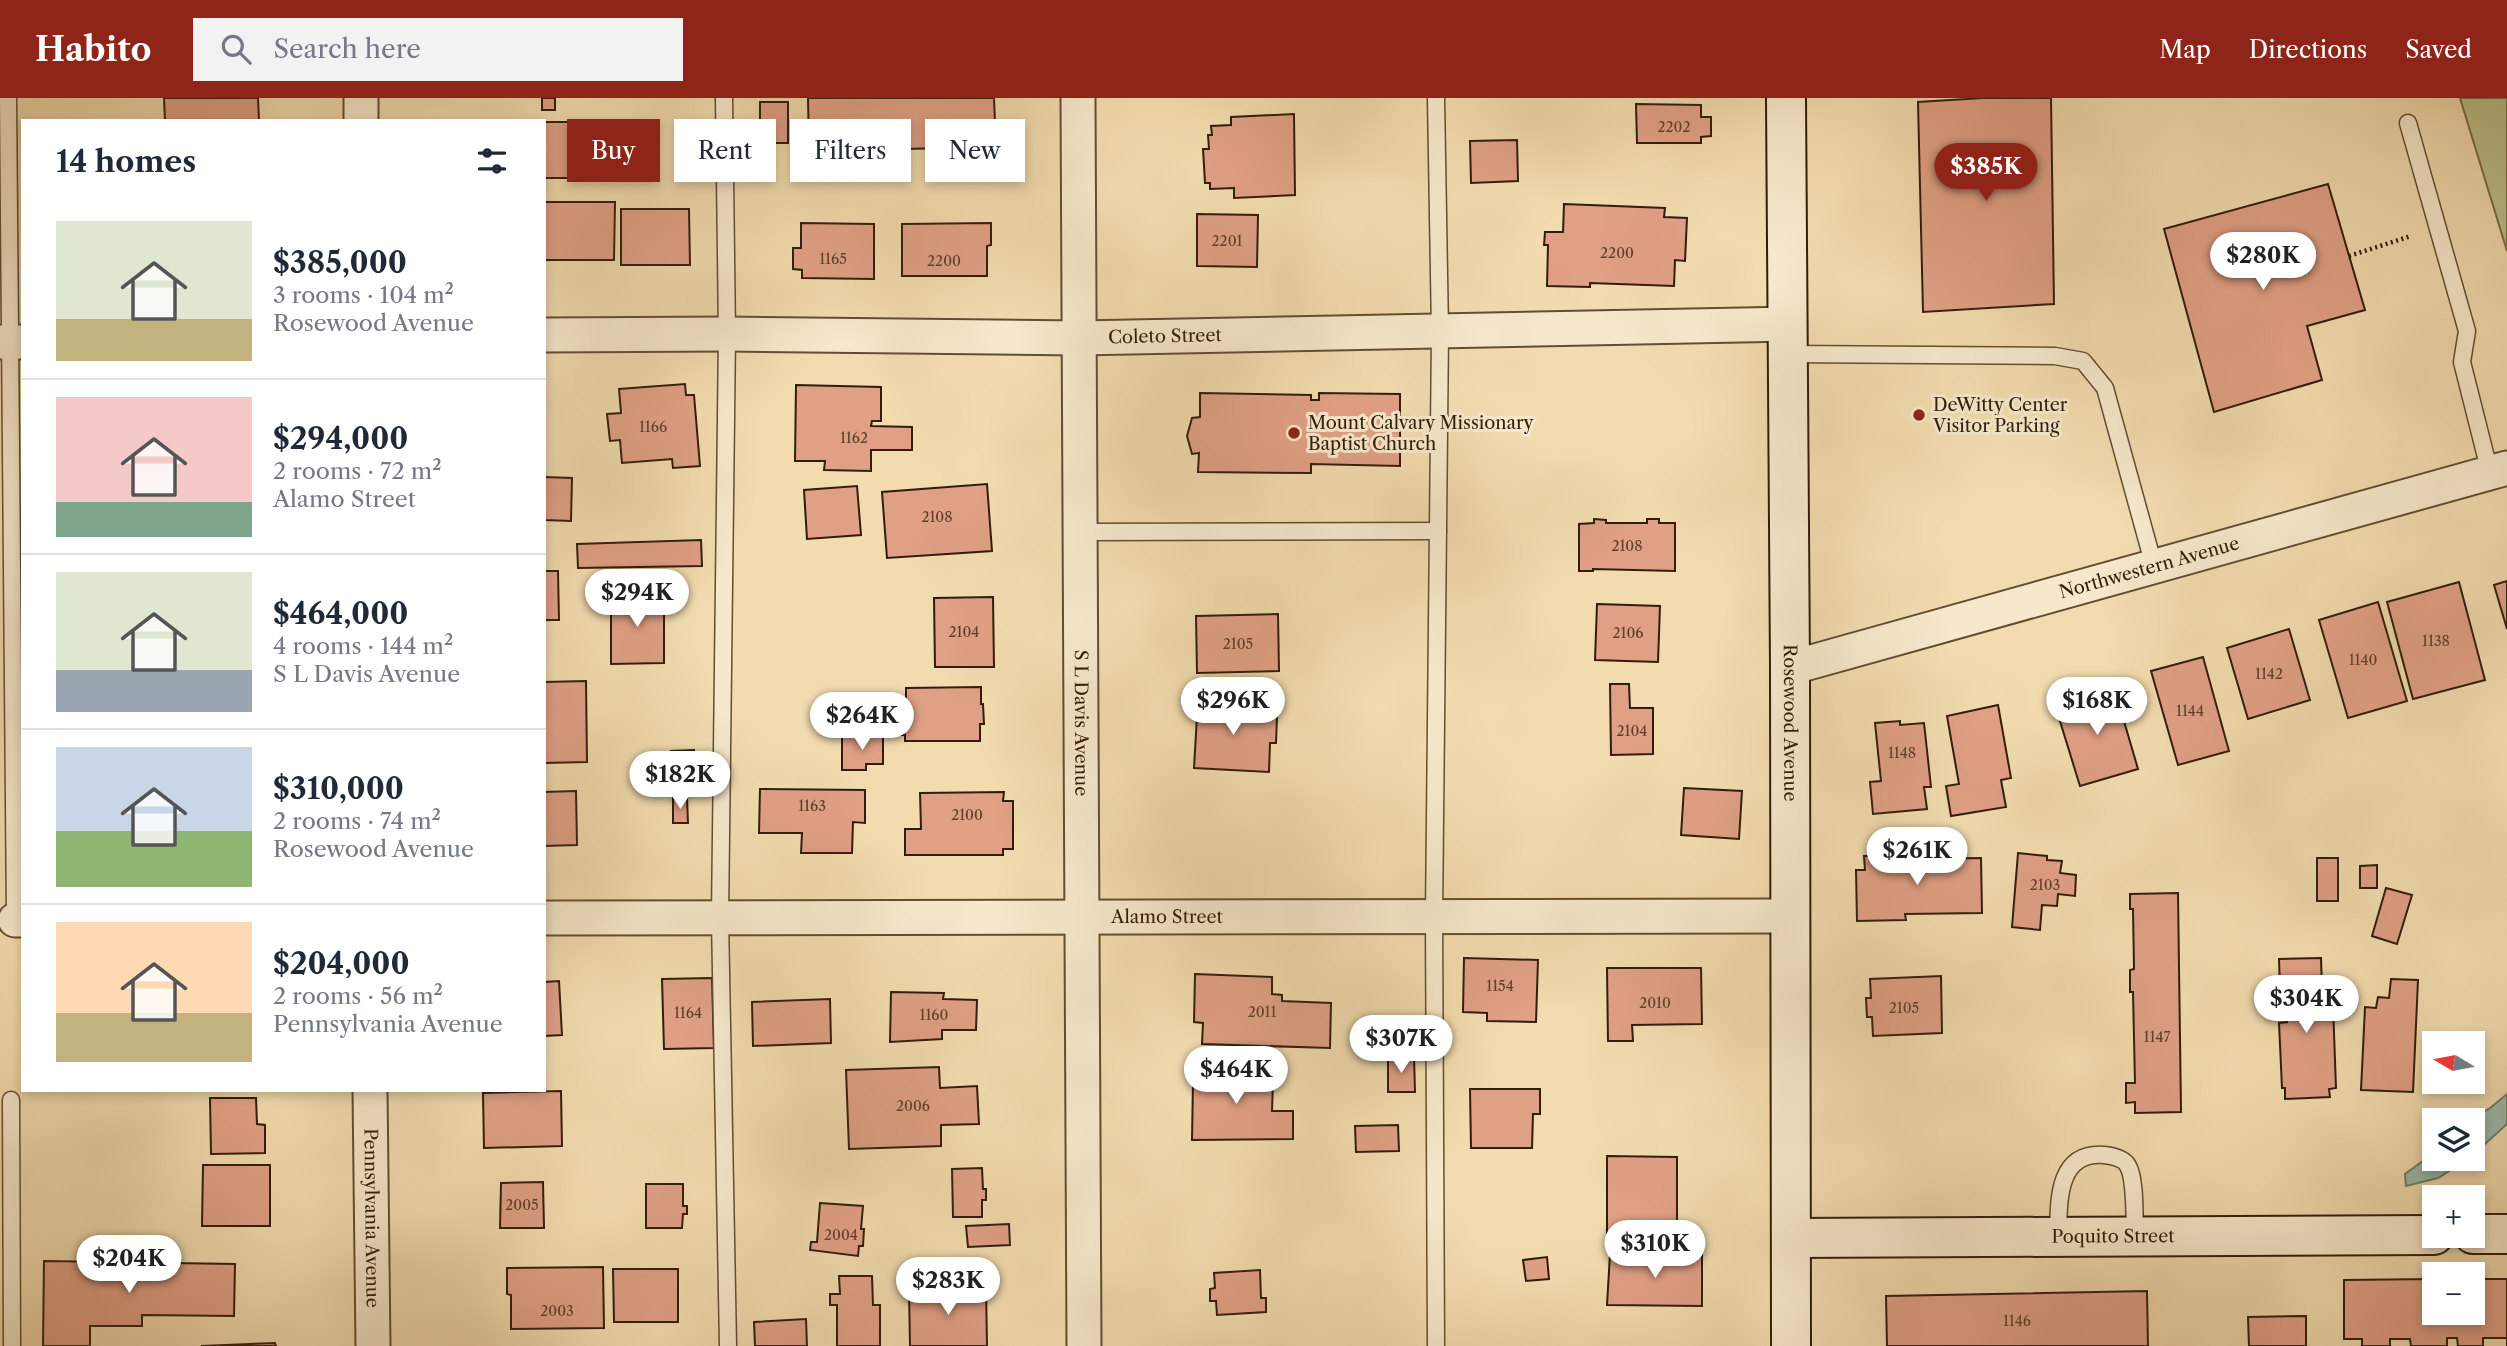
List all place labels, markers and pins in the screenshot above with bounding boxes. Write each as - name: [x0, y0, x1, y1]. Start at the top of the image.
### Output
- pin: $385K: [1937, 144, 2035, 203]
- pin: $280K: [2214, 232, 2312, 292]
- place label: DeWitty Center Visitor Parking: [1932, 394, 2068, 437]
- marker: DeWitty Center Visitor Parking: [1911, 407, 1927, 423]
- place label: Mount Calvary Missionary Baptist Church: [1308, 412, 1535, 455]
- marker: Mount Calvary Missionary Baptist Church: [1286, 425, 1302, 441]
- pin: $294K: [588, 570, 686, 629]
- pin: $296K: [1184, 678, 1282, 737]
- pin: $168K: [2048, 678, 2146, 737]
- pin: $264K: [813, 692, 911, 752]
- pin: $182K: [631, 752, 729, 811]
- pin: $261K: [1868, 828, 1966, 887]
- pin: $304K: [2257, 976, 2355, 1035]
- pin: $307K: [1352, 1016, 1450, 1075]
- pin: $464K: [1187, 1046, 1285, 1106]
- pin: $310K: [1606, 1220, 1704, 1280]
- pin: $204K: [80, 1236, 178, 1295]
- pin: $283K: [899, 1258, 997, 1317]

